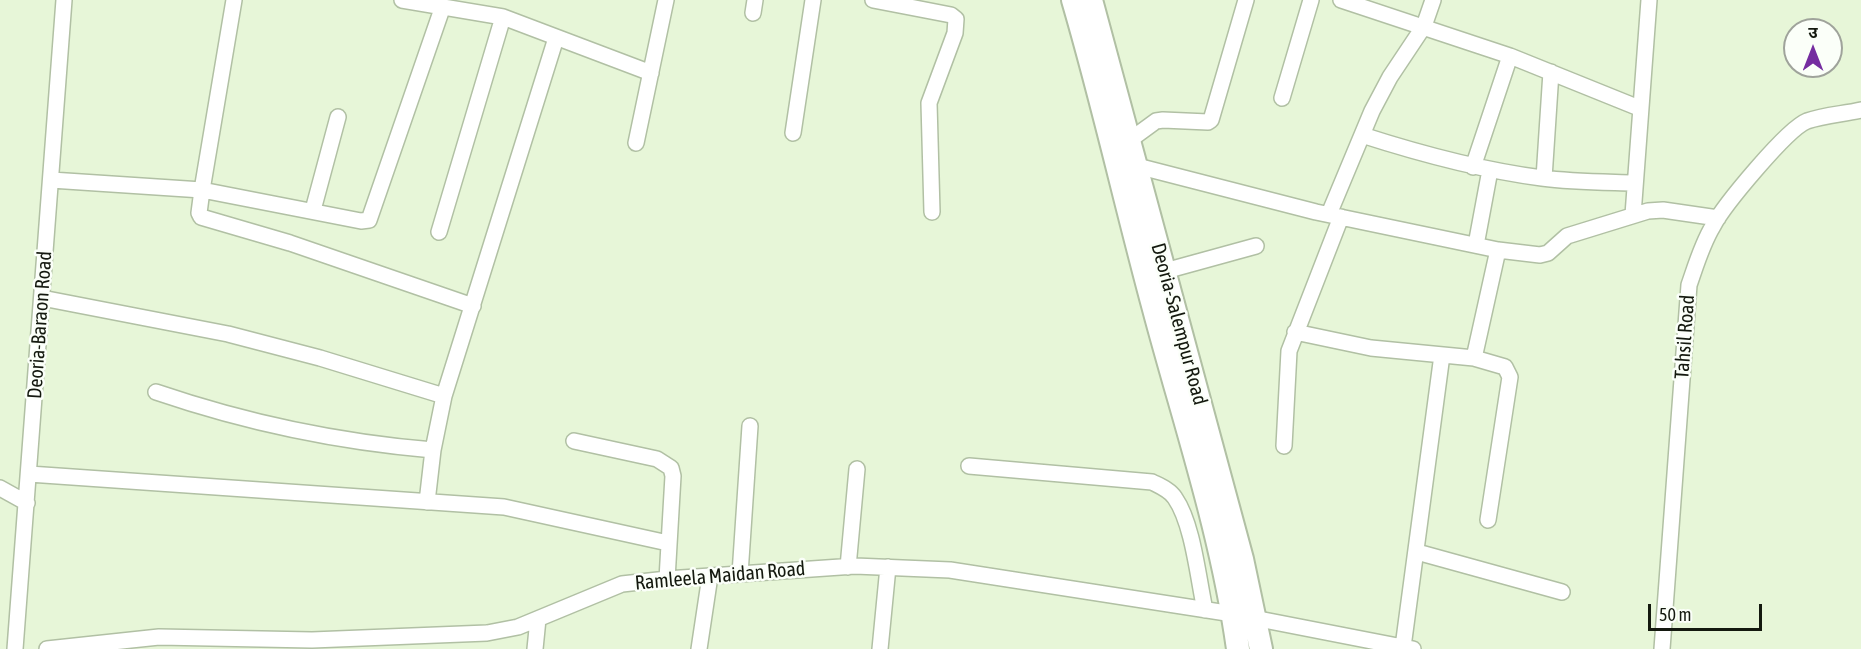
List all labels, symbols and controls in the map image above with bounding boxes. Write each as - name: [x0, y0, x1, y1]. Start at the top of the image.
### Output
- north arrow: [1783, 18, 1843, 78]
- text: उ: [1808, 23, 1818, 41]
- street label: Deoria-Salempur Road: [1146, 240, 1212, 408]
- street label: Deoria-Baraon Road: [23, 250, 57, 400]
- street label: Tahsil Road: [1670, 294, 1700, 380]
- street label: Ramleela Maidan Road: [634, 557, 806, 595]
- scale bar: [1651, 592, 1765, 630]
- text: 50 m: [1659, 604, 1691, 625]

